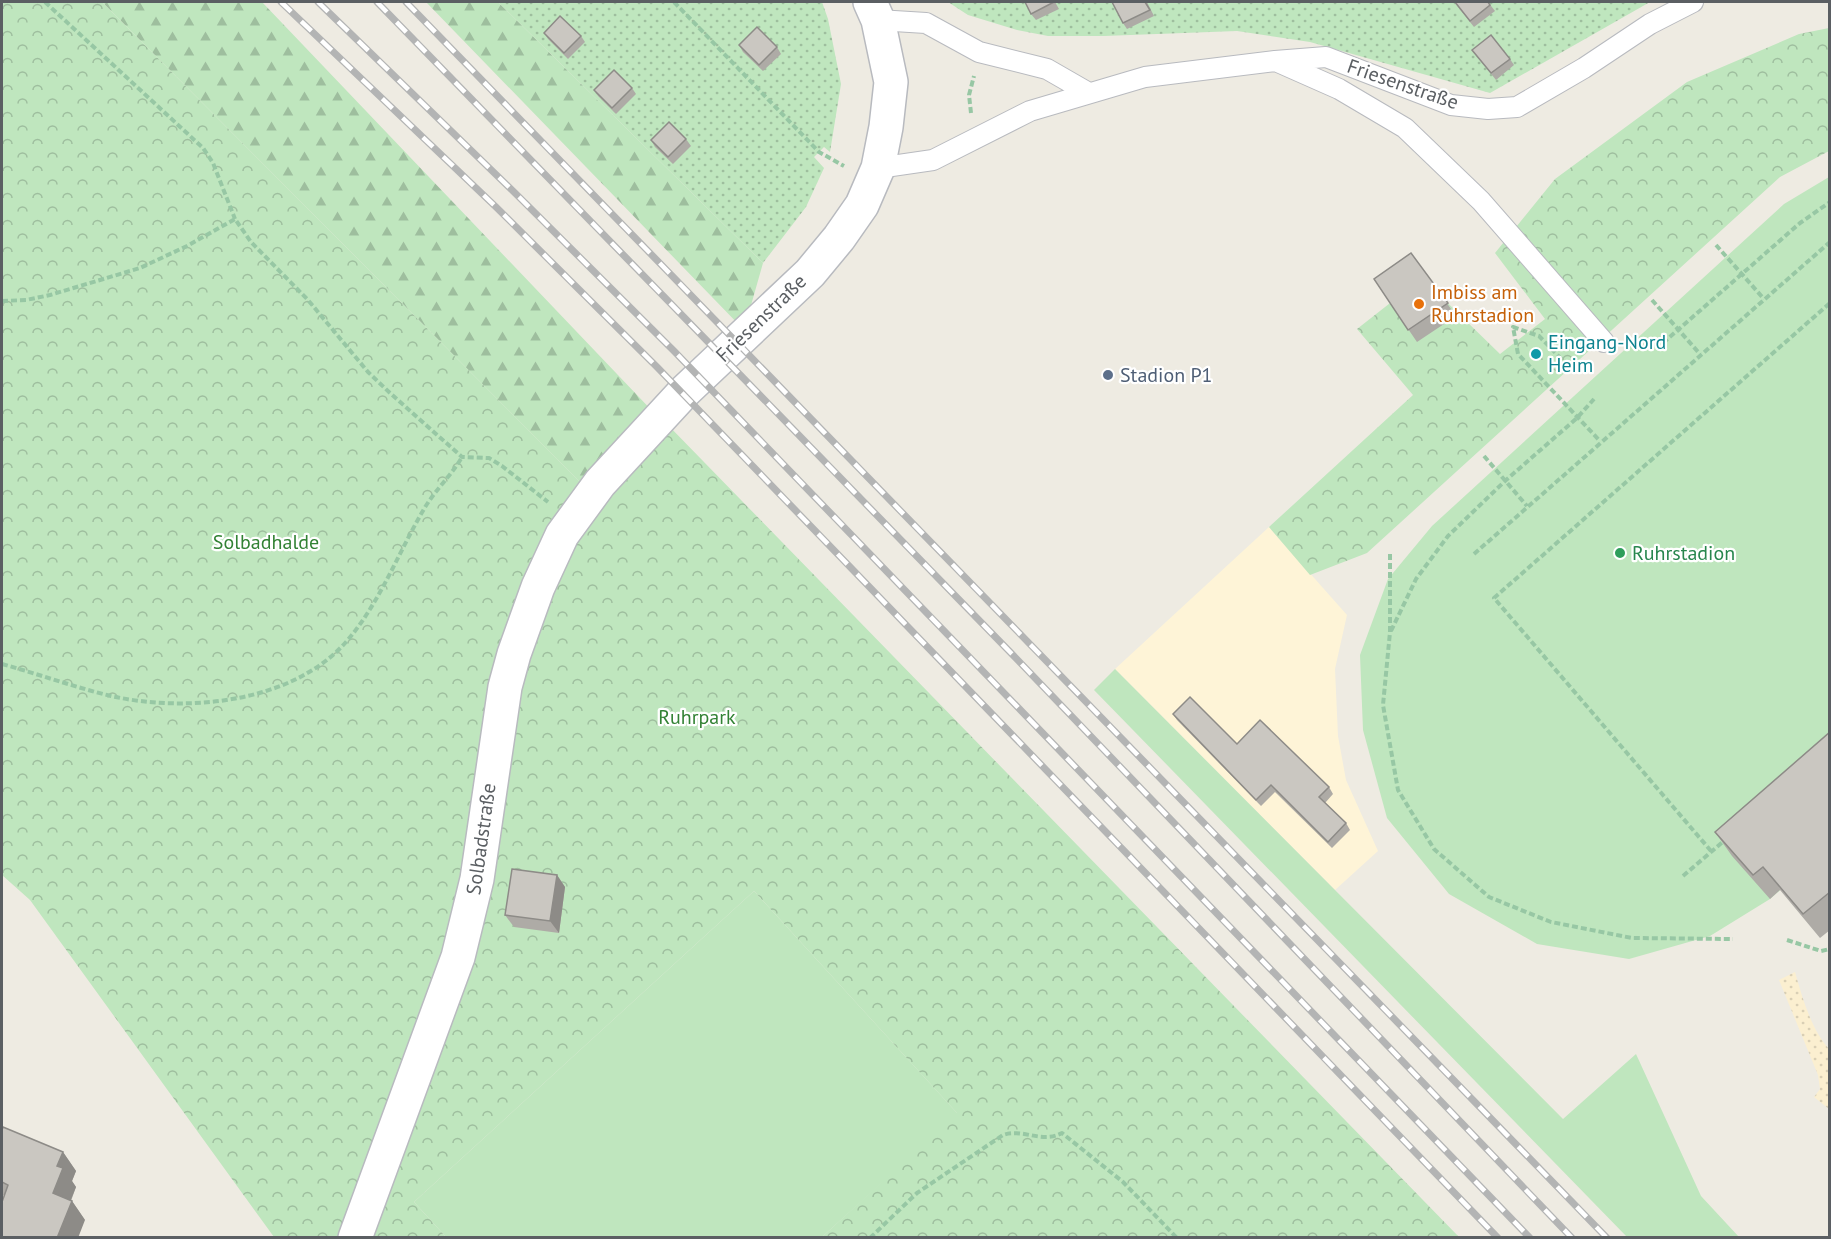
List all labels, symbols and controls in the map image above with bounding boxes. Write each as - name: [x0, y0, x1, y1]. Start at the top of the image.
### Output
- street label: Friesenstraße: [1344, 53, 1462, 115]
- street label: Friesenstraße: [710, 268, 812, 368]
- place label: Imbiss am Ruhrstadion: [1431, 279, 1534, 328]
- marker: Imbiss am Ruhrstadion: [1412, 297, 1426, 311]
- place label: Eingang-Nord Heim: [1548, 329, 1666, 378]
- marker: Eingang-Nord Heim: [1529, 347, 1543, 361]
- place label: Stadion P1: [1120, 362, 1213, 388]
- marker: Stadion P1: [1101, 368, 1115, 382]
- park label: Solbadhalde: [213, 529, 319, 555]
- place label: Ruhrstadion: [1632, 540, 1735, 566]
- marker: Ruhrstadion: [1613, 546, 1627, 560]
- park label: Ruhrpark: [658, 704, 736, 730]
- street label: Solbadstraße: [460, 781, 502, 897]

